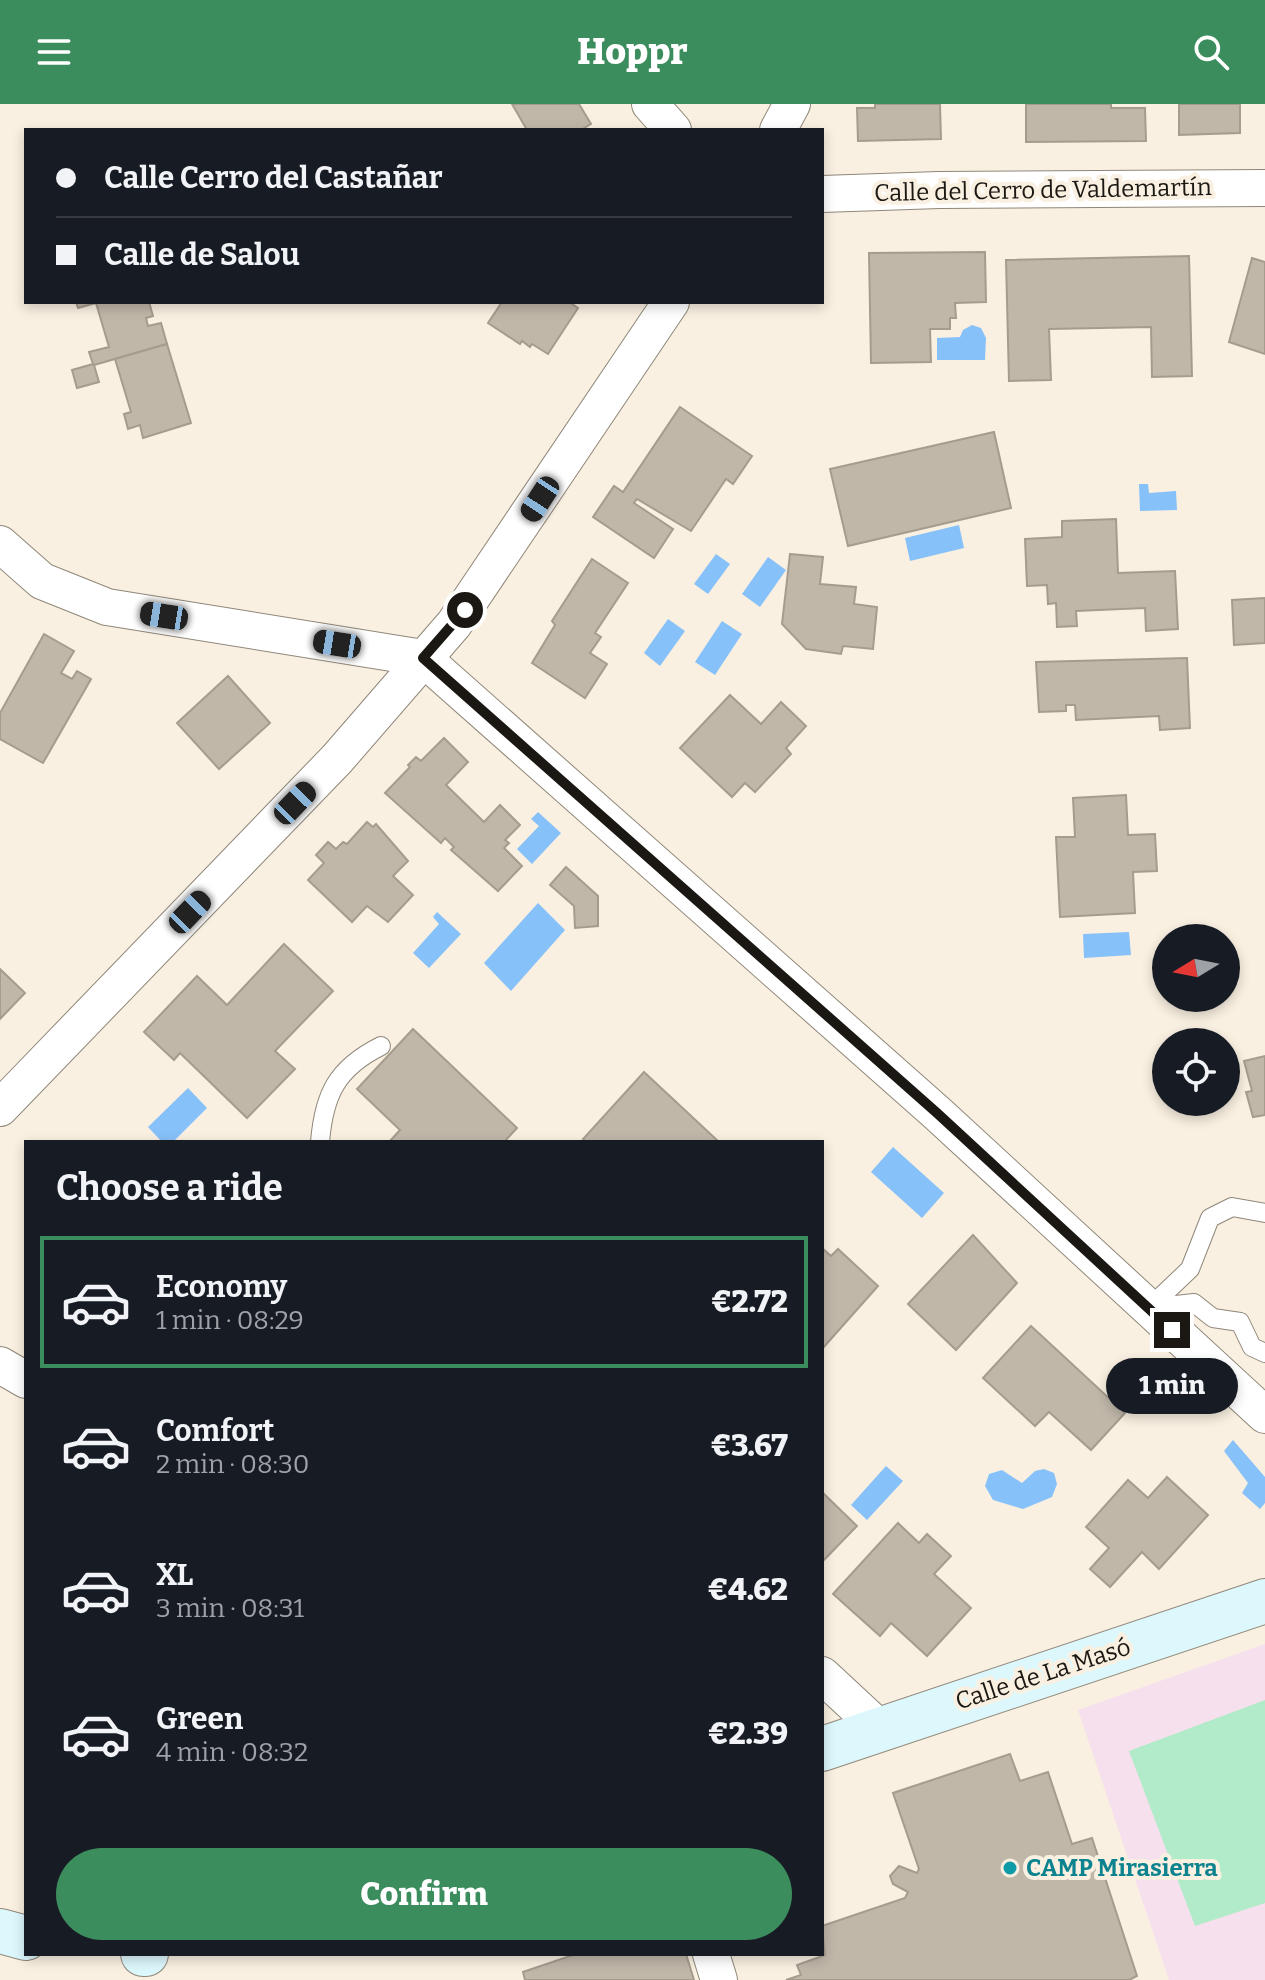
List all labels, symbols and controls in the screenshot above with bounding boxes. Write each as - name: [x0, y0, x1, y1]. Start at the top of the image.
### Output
- icon: menu: [32, 30, 76, 74]
- text: Hoppr: [577, 30, 688, 74]
- icon: search: [1189, 30, 1233, 74]
- text: Calle Cerro del Castañar: [104, 160, 443, 196]
- street label: Calle del Cerro de Valdemartín: [874, 173, 1212, 207]
- text: Calle de Salou: [104, 237, 300, 273]
- car: [517, 472, 563, 526]
- route start: [447, 592, 483, 628]
- car: [138, 600, 190, 632]
- car: [311, 628, 363, 660]
- car: [270, 777, 320, 829]
- car: [165, 886, 215, 938]
- north arrow: [1152, 924, 1240, 1012]
- map controls: [1152, 924, 1240, 1116]
- button: locate: [1152, 1028, 1240, 1116]
- text: Choose a ride: [56, 1166, 283, 1210]
- icon: car: [60, 1266, 132, 1338]
- text: Economy: [156, 1269, 287, 1305]
- text: €2.72: [711, 1284, 788, 1320]
- text: 1 min · 08:29: [156, 1305, 304, 1336]
- route end: [1154, 1312, 1190, 1348]
- callout: 1 min: [1106, 1358, 1238, 1414]
- text: 1 min: [1139, 1370, 1205, 1401]
- icon: car: [60, 1410, 132, 1482]
- text: Comfort: [156, 1413, 274, 1449]
- text: €3.67: [711, 1428, 788, 1464]
- text: 2 min · 08:30: [156, 1449, 310, 1480]
- icon: car: [60, 1554, 132, 1626]
- text: XL: [156, 1557, 193, 1593]
- text: €4.62: [708, 1572, 788, 1608]
- text: 3 min · 08:31: [156, 1593, 304, 1624]
- street label: Calle de La Masó: [952, 1633, 1134, 1715]
- icon: car: [60, 1698, 132, 1770]
- text: Green: [156, 1701, 243, 1737]
- text: €2.39: [708, 1716, 788, 1752]
- text: 4 min · 08:32: [156, 1737, 308, 1768]
- button: Confirm: [56, 1848, 792, 1940]
- place label: CAMP Mirasierra: [1026, 1854, 1218, 1882]
- marker: CAMP Mirasierra: [1001, 1859, 1019, 1877]

